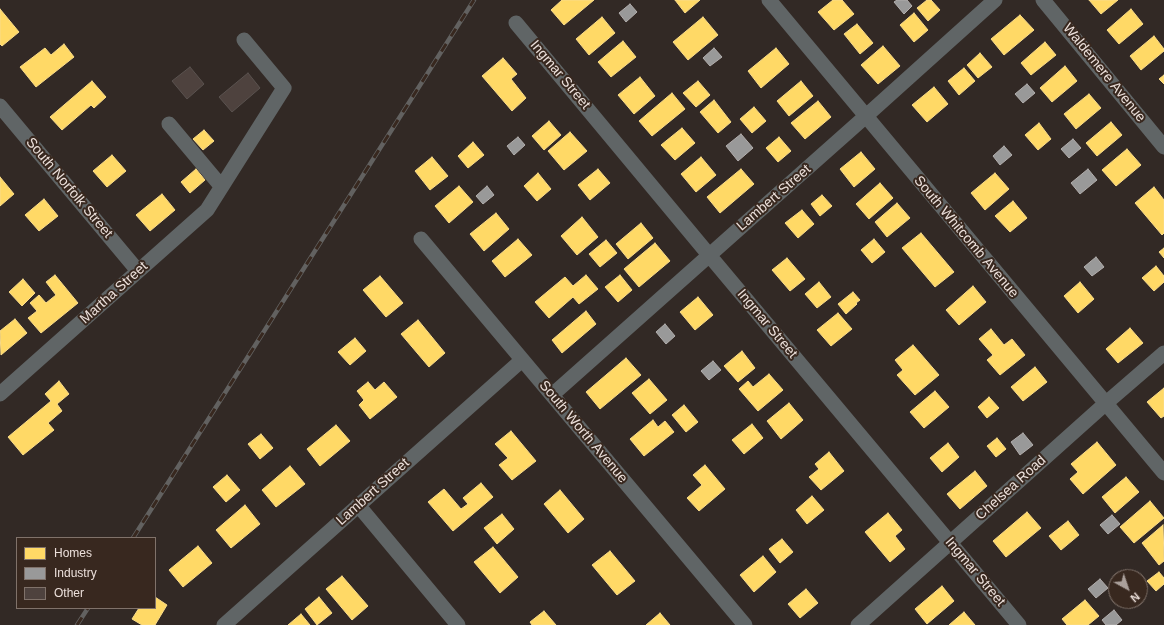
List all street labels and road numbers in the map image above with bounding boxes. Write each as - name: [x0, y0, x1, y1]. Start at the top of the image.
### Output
- street label: Waldemere Avenue: [1059, 20, 1149, 126]
- street label: Ingmar Street: [526, 37, 594, 113]
- street label: South Norfolk Street: [22, 134, 116, 242]
- street label: Lambert Street: [734, 161, 814, 235]
- street label: South Whitcomb Avenue: [910, 173, 1022, 301]
- street label: Martha Street: [77, 258, 151, 328]
- street label: Ingmar Street: [733, 286, 801, 362]
- street label: South Worth Avenue: [535, 377, 631, 487]
- street label: Chelsea Road: [972, 452, 1050, 524]
- street label: Lambert Street: [333, 455, 413, 529]
- street label: Ingmar Street: [941, 534, 1009, 610]

